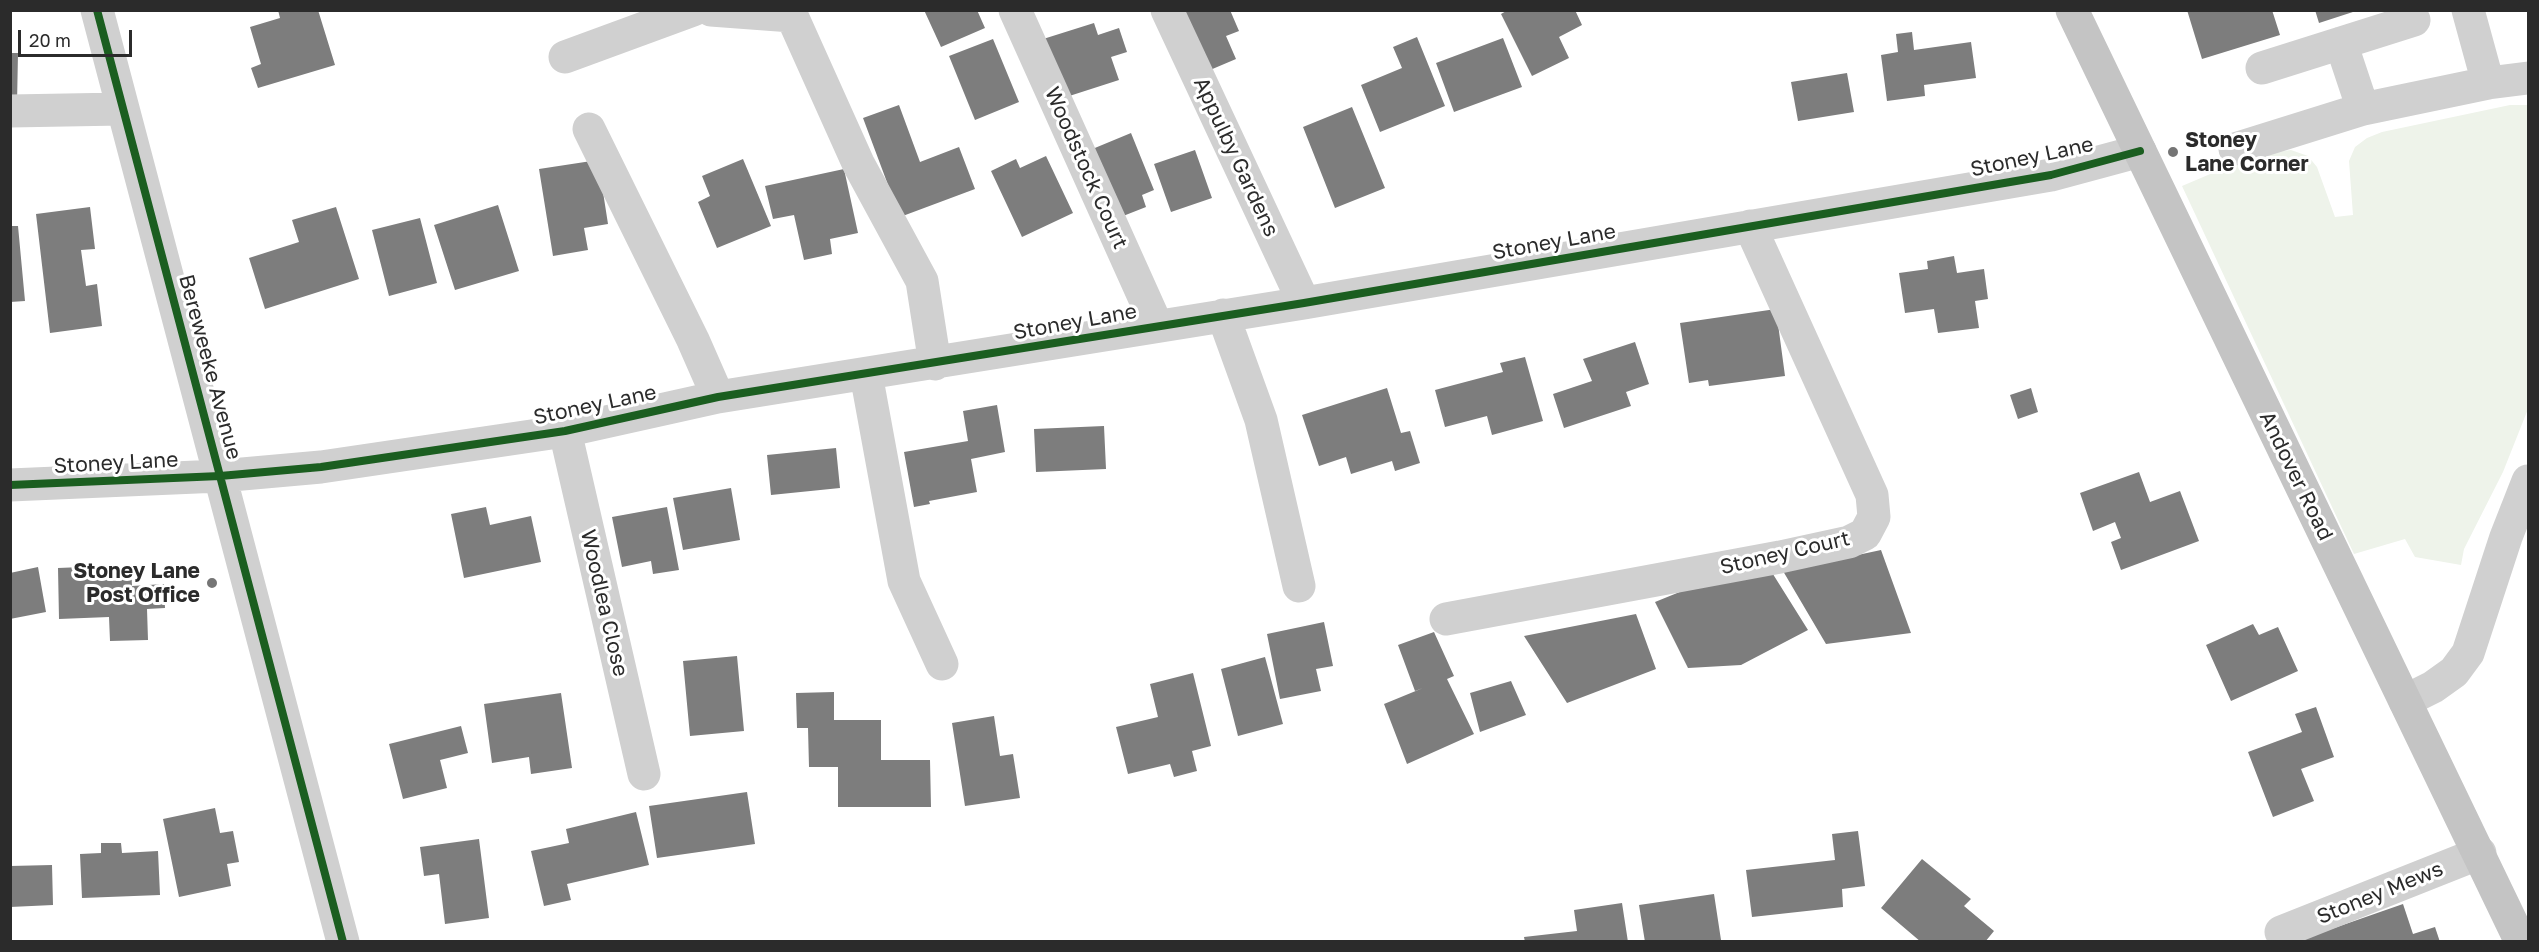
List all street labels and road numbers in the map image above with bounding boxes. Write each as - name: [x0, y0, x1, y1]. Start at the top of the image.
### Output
- street label: Appulby Gardens: [1188, 73, 1284, 241]
- street label: Woodstock Court: [1039, 83, 1133, 253]
- street label: Stoney Lane: [1968, 132, 2096, 182]
- street label: Stoney Lane: [1490, 219, 1618, 265]
- street label: Bereweeke Avenue: [173, 272, 247, 462]
- street label: Stoney Lane: [1011, 299, 1139, 345]
- street label: Stoney Lane: [531, 380, 659, 430]
- street label: Andover Road: [2254, 407, 2338, 545]
- street label: Stoney Lane: [53, 447, 179, 479]
- street label: Stoney Court: [1718, 526, 1852, 580]
- street label: Woodlea Close: [575, 527, 633, 679]
- street label: Stoney Mews: [2313, 856, 2447, 930]

